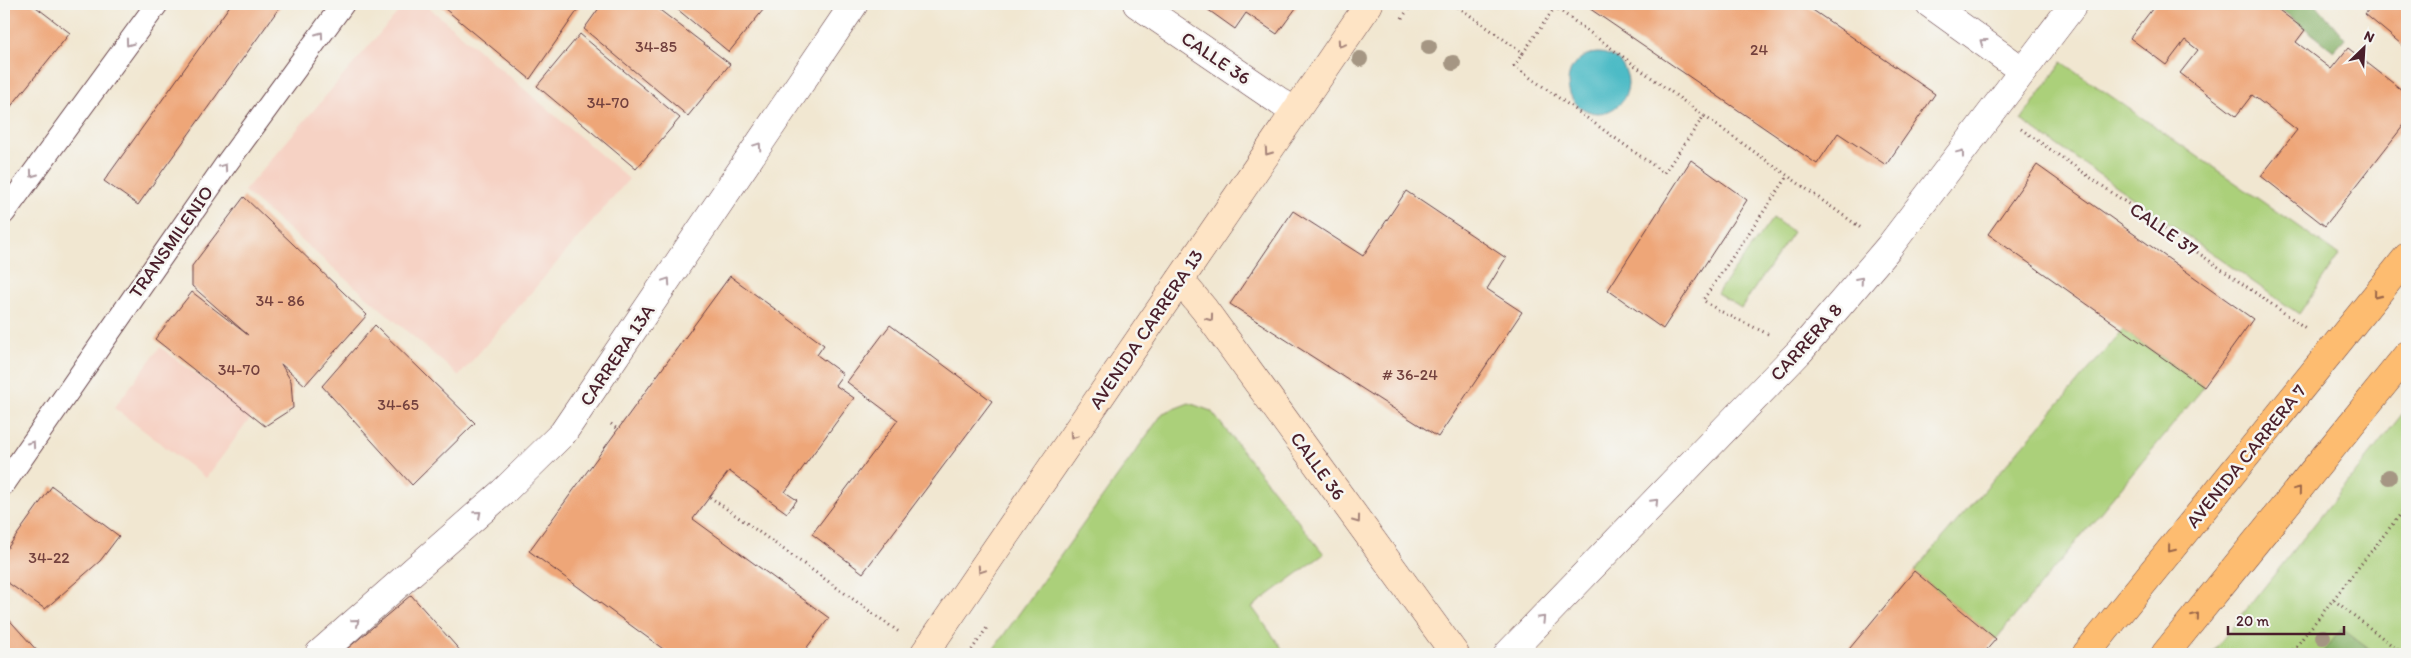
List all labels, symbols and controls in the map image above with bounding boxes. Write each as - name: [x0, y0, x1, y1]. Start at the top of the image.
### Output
- north arrow: [2338, 22, 2388, 72]
- street label: CALLE 36: [1177, 26, 1255, 90]
- text: N: [2361, 27, 2377, 46]
- one-way arrow: [314, 31, 323, 41]
- one-way arrow: [126, 37, 134, 46]
- house number: 34-85: [635, 37, 677, 56]
- one-way arrow: [1338, 39, 1348, 48]
- one-way arrow: [1979, 39, 1989, 48]
- house number: 24: [1750, 40, 1768, 59]
- house number: 34-70: [587, 93, 629, 112]
- one-way arrow: [752, 142, 761, 152]
- one-way arrow: [1265, 147, 1274, 156]
- one-way arrow: [1955, 149, 1964, 159]
- one-way arrow: [218, 163, 227, 172]
- one-way arrow: [30, 168, 38, 177]
- street label: TRANSMILENIO: [124, 181, 218, 303]
- street label: CALLE 37: [2125, 197, 2203, 261]
- street label: AVENIDA CARRERA 13: [1084, 245, 1208, 413]
- one-way arrow: [661, 277, 670, 287]
- one-way arrow: [1855, 277, 1864, 286]
- one-way arrow: [2374, 289, 2382, 298]
- house number: 34 - 86: [255, 291, 305, 310]
- street label: CARRERA 8: [1765, 298, 1847, 386]
- street label: CARRERA 13A: [575, 300, 659, 410]
- one-way arrow: [1204, 312, 1213, 322]
- house number: 34-70: [218, 360, 260, 379]
- house number: # 36-24: [1382, 365, 1438, 384]
- street label: AVENIDA CARRERA 7: [2181, 380, 2311, 532]
- house number: 34-65: [377, 395, 419, 414]
- street label: CALLE 36: [1286, 427, 1350, 505]
- one-way arrow: [1070, 430, 1079, 440]
- one-way arrow: [26, 440, 35, 450]
- one-way arrow: [2292, 487, 2300, 496]
- one-way arrow: [1649, 499, 1658, 508]
- one-way arrow: [472, 511, 481, 520]
- one-way arrow: [1351, 514, 1360, 524]
- one-way arrow: [2168, 543, 2177, 552]
- house number: 34-22: [28, 548, 70, 567]
- one-way arrow: [978, 564, 987, 574]
- scale bar: [2228, 603, 2345, 635]
- text: 20 m: [2236, 612, 2270, 630]
- one-way arrow: [2190, 613, 2199, 622]
- one-way arrow: [1536, 616, 1545, 625]
- one-way arrow: [350, 619, 359, 628]

